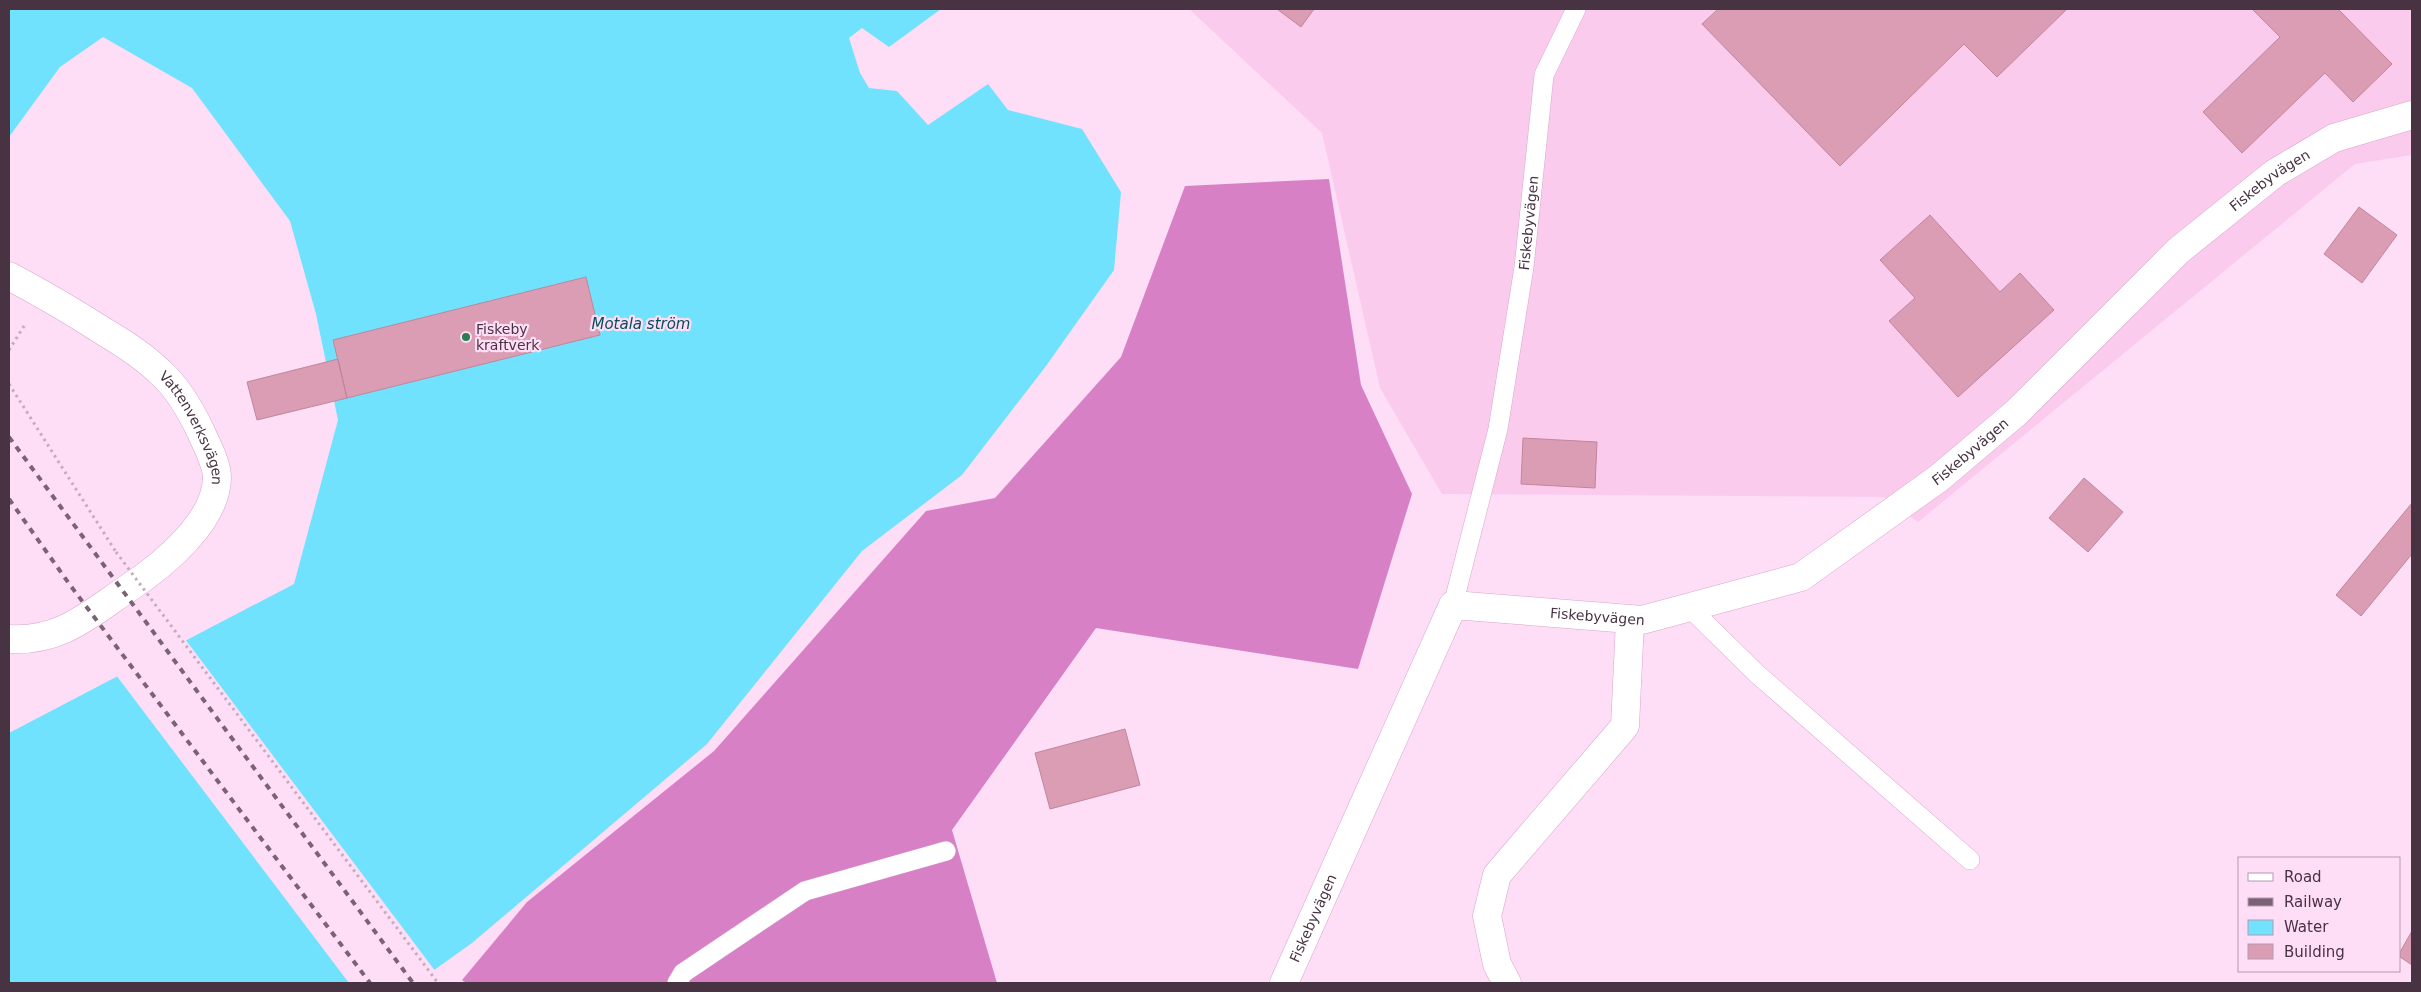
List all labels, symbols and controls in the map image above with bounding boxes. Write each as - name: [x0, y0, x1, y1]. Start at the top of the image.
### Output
- street label: Fiskebyvägen: [2226, 146, 2313, 214]
- street label: Fiskebyvägen: [1516, 175, 1541, 271]
- water label: Motala ström: [592, 315, 690, 333]
- place label: Fiskeby kraftverk: [476, 321, 540, 353]
- marker: Fiskeby kraftverk: [460, 331, 472, 343]
- street label: Vattenverksvägen: [156, 368, 225, 486]
- street label: Fiskebyvägen: [1929, 415, 2012, 488]
- street label: Fiskebyvägen: [1550, 605, 1645, 628]
- legend: [2238, 857, 2401, 972]
- text: Road: [2284, 868, 2322, 886]
- street label: Fiskebyvägen: [1286, 872, 1340, 965]
- text: Railway: [2284, 893, 2342, 911]
- text: Water: [2284, 918, 2329, 936]
- text: Building: [2284, 943, 2345, 961]

